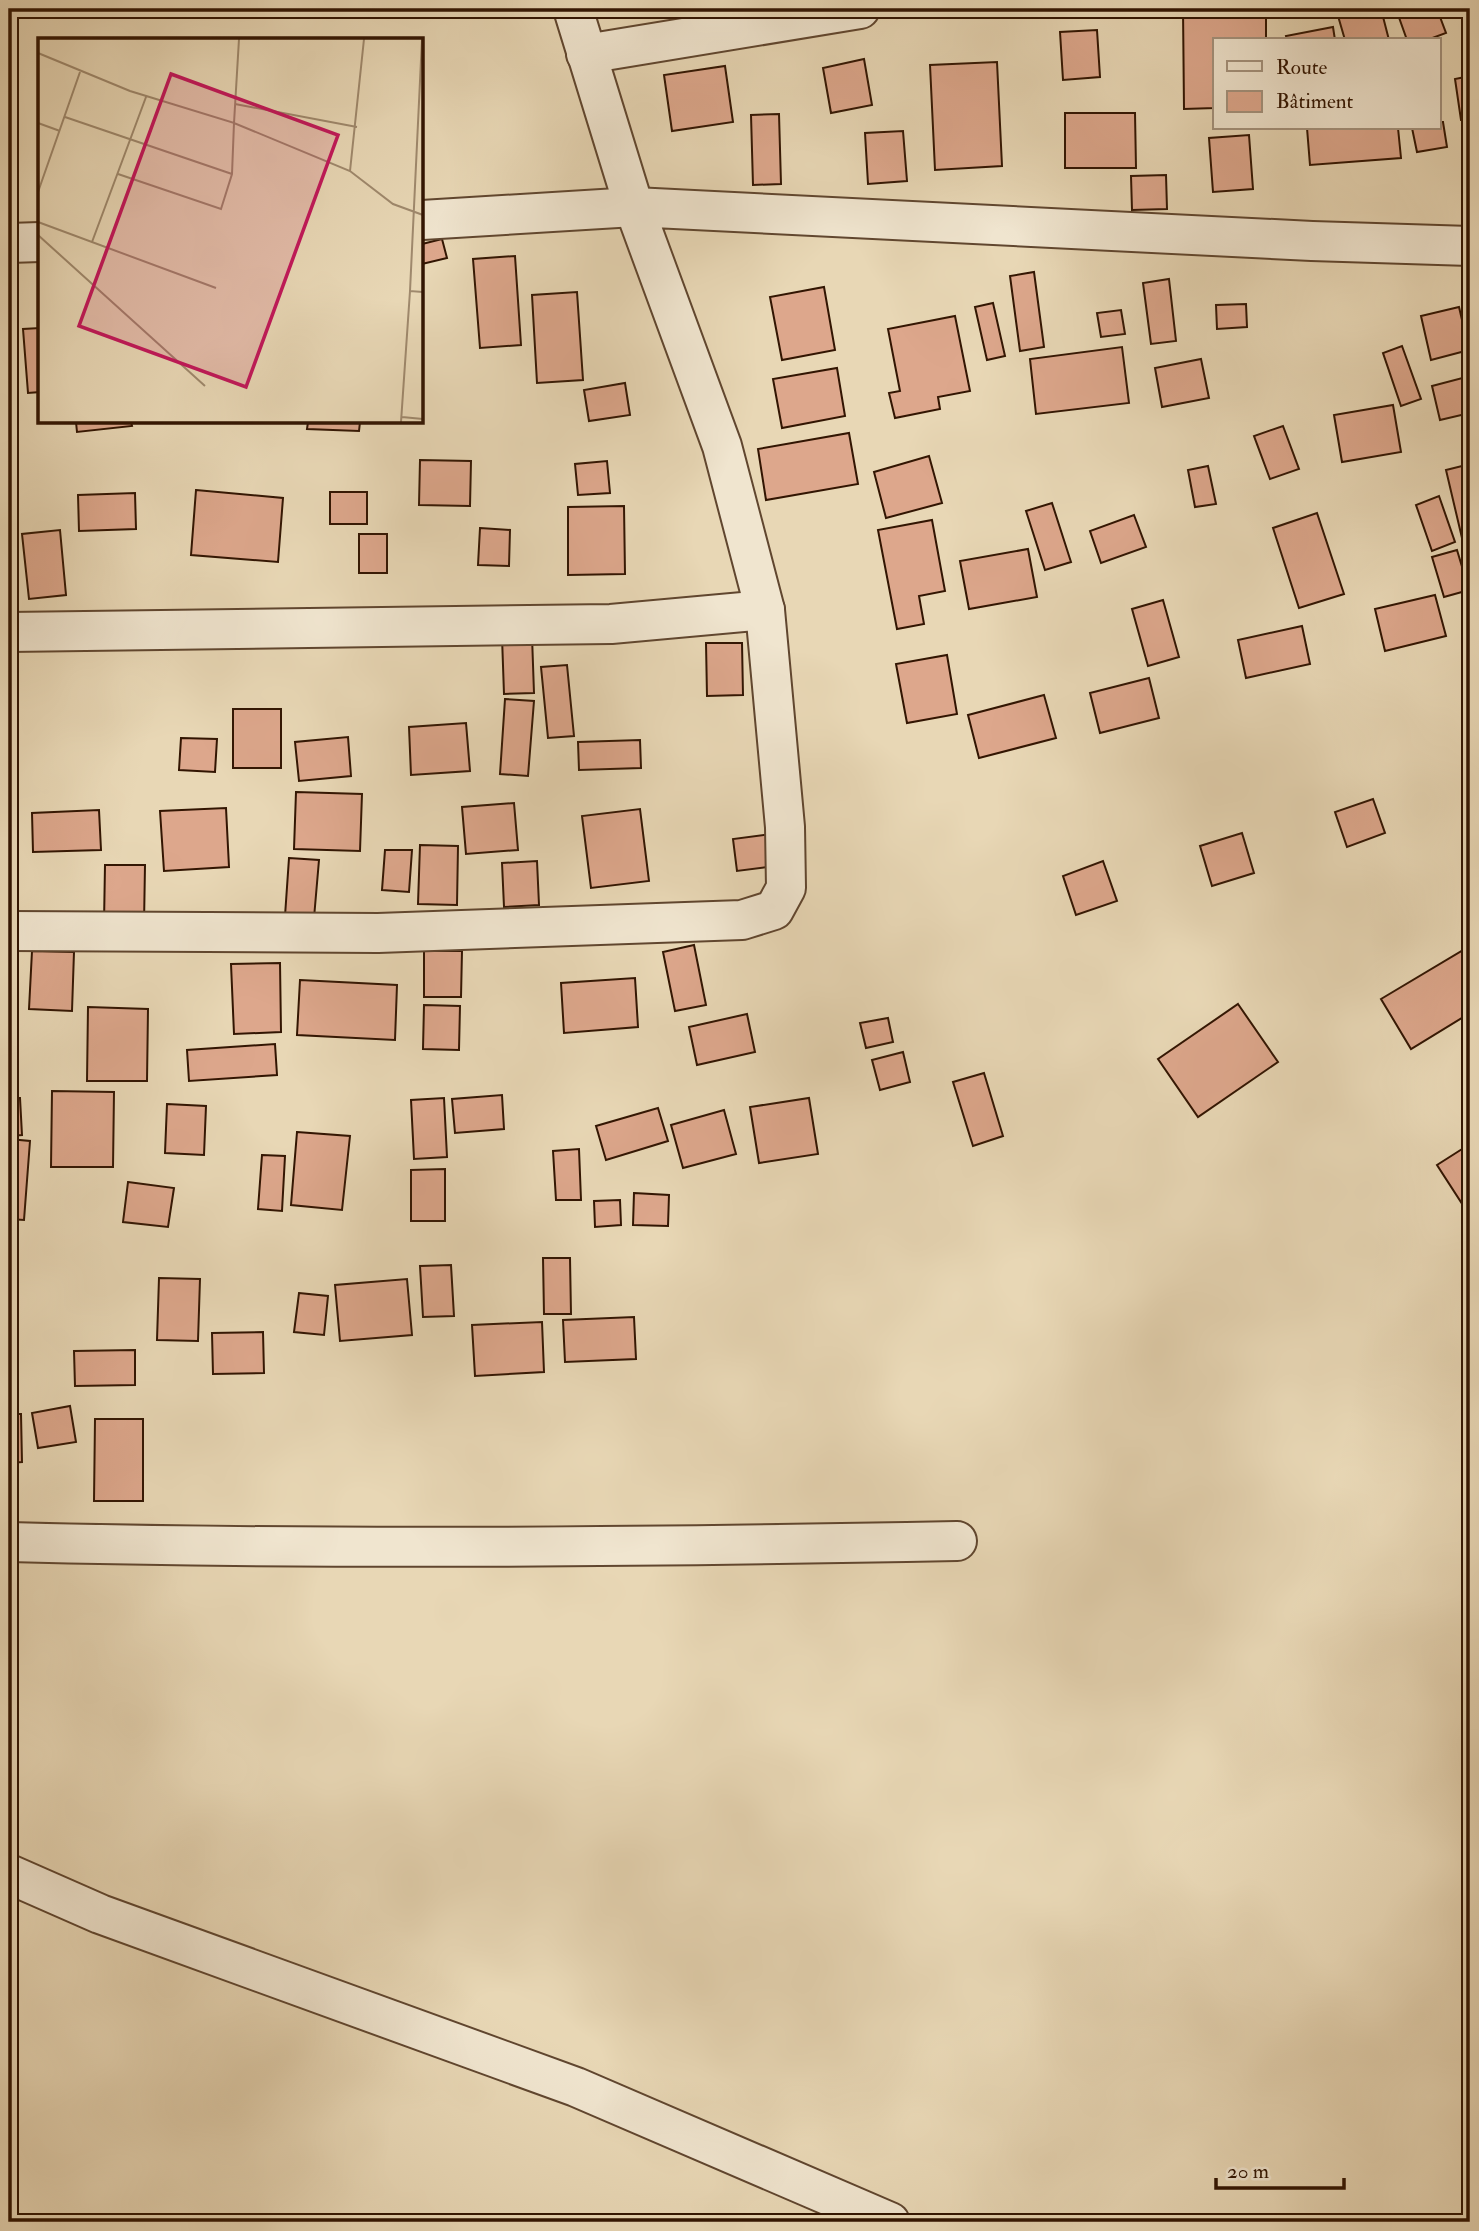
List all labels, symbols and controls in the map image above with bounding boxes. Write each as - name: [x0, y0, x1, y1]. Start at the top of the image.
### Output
- inset map: [38, 38, 424, 424]
- legend: [1213, 38, 1440, 130]
- text: Route: [1276, 54, 1328, 81]
- text: Bâtiment: [1276, 88, 1353, 115]
- scale bar: [1216, 2147, 1344, 2191]
- text: 20 m: [1227, 2158, 1269, 2185]

